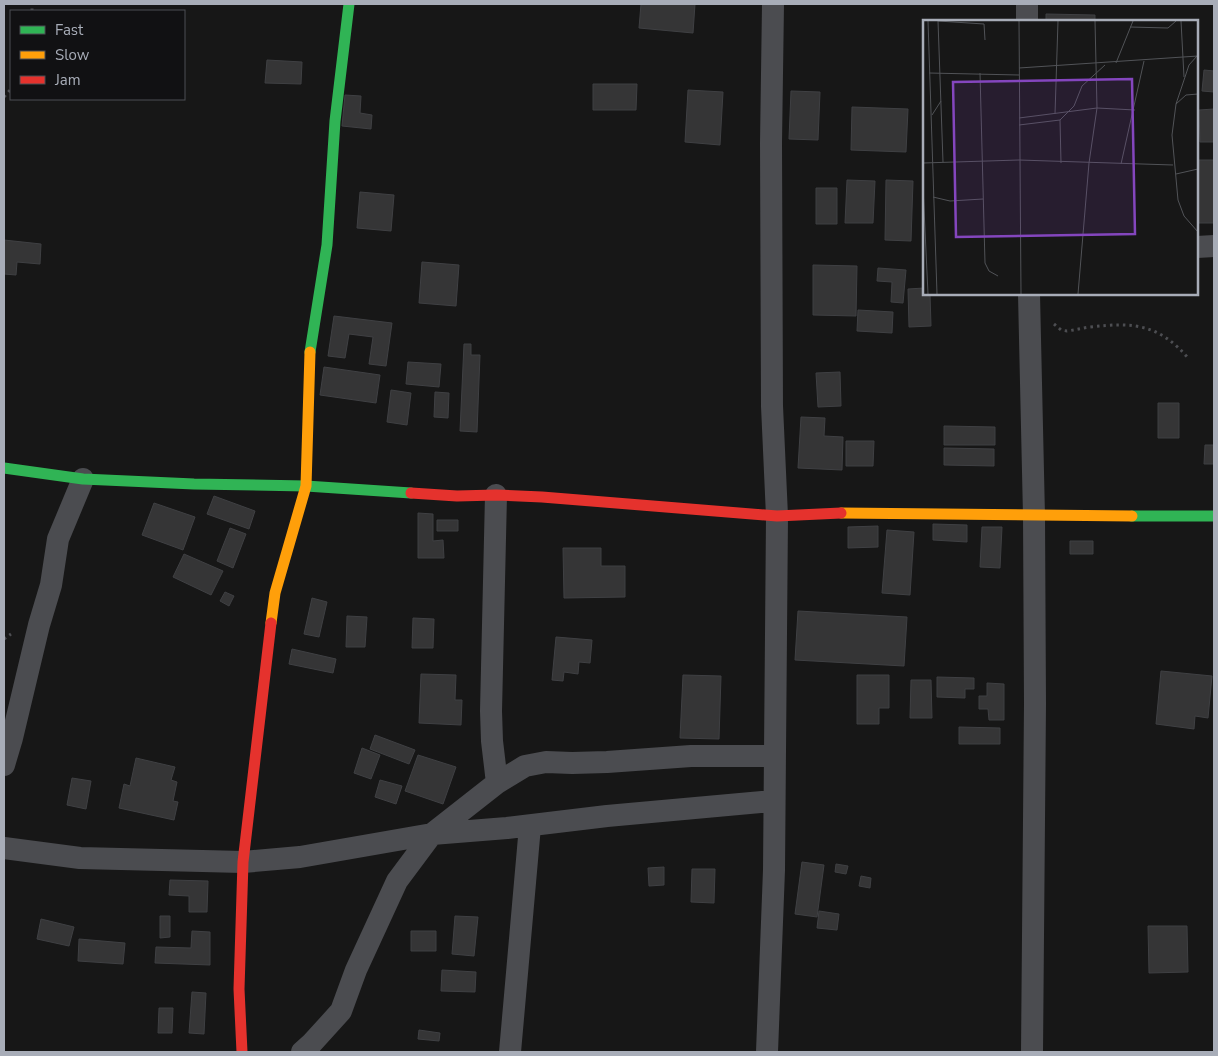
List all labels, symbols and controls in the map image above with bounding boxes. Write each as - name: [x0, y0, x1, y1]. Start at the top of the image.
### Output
- legend: [10, 10, 185, 100]
- text: Fast: [55, 20, 84, 40]
- inset map: [923, 20, 1198, 295]
- text: Slow: [55, 45, 90, 65]
- text: Jam: [54, 70, 81, 90]

